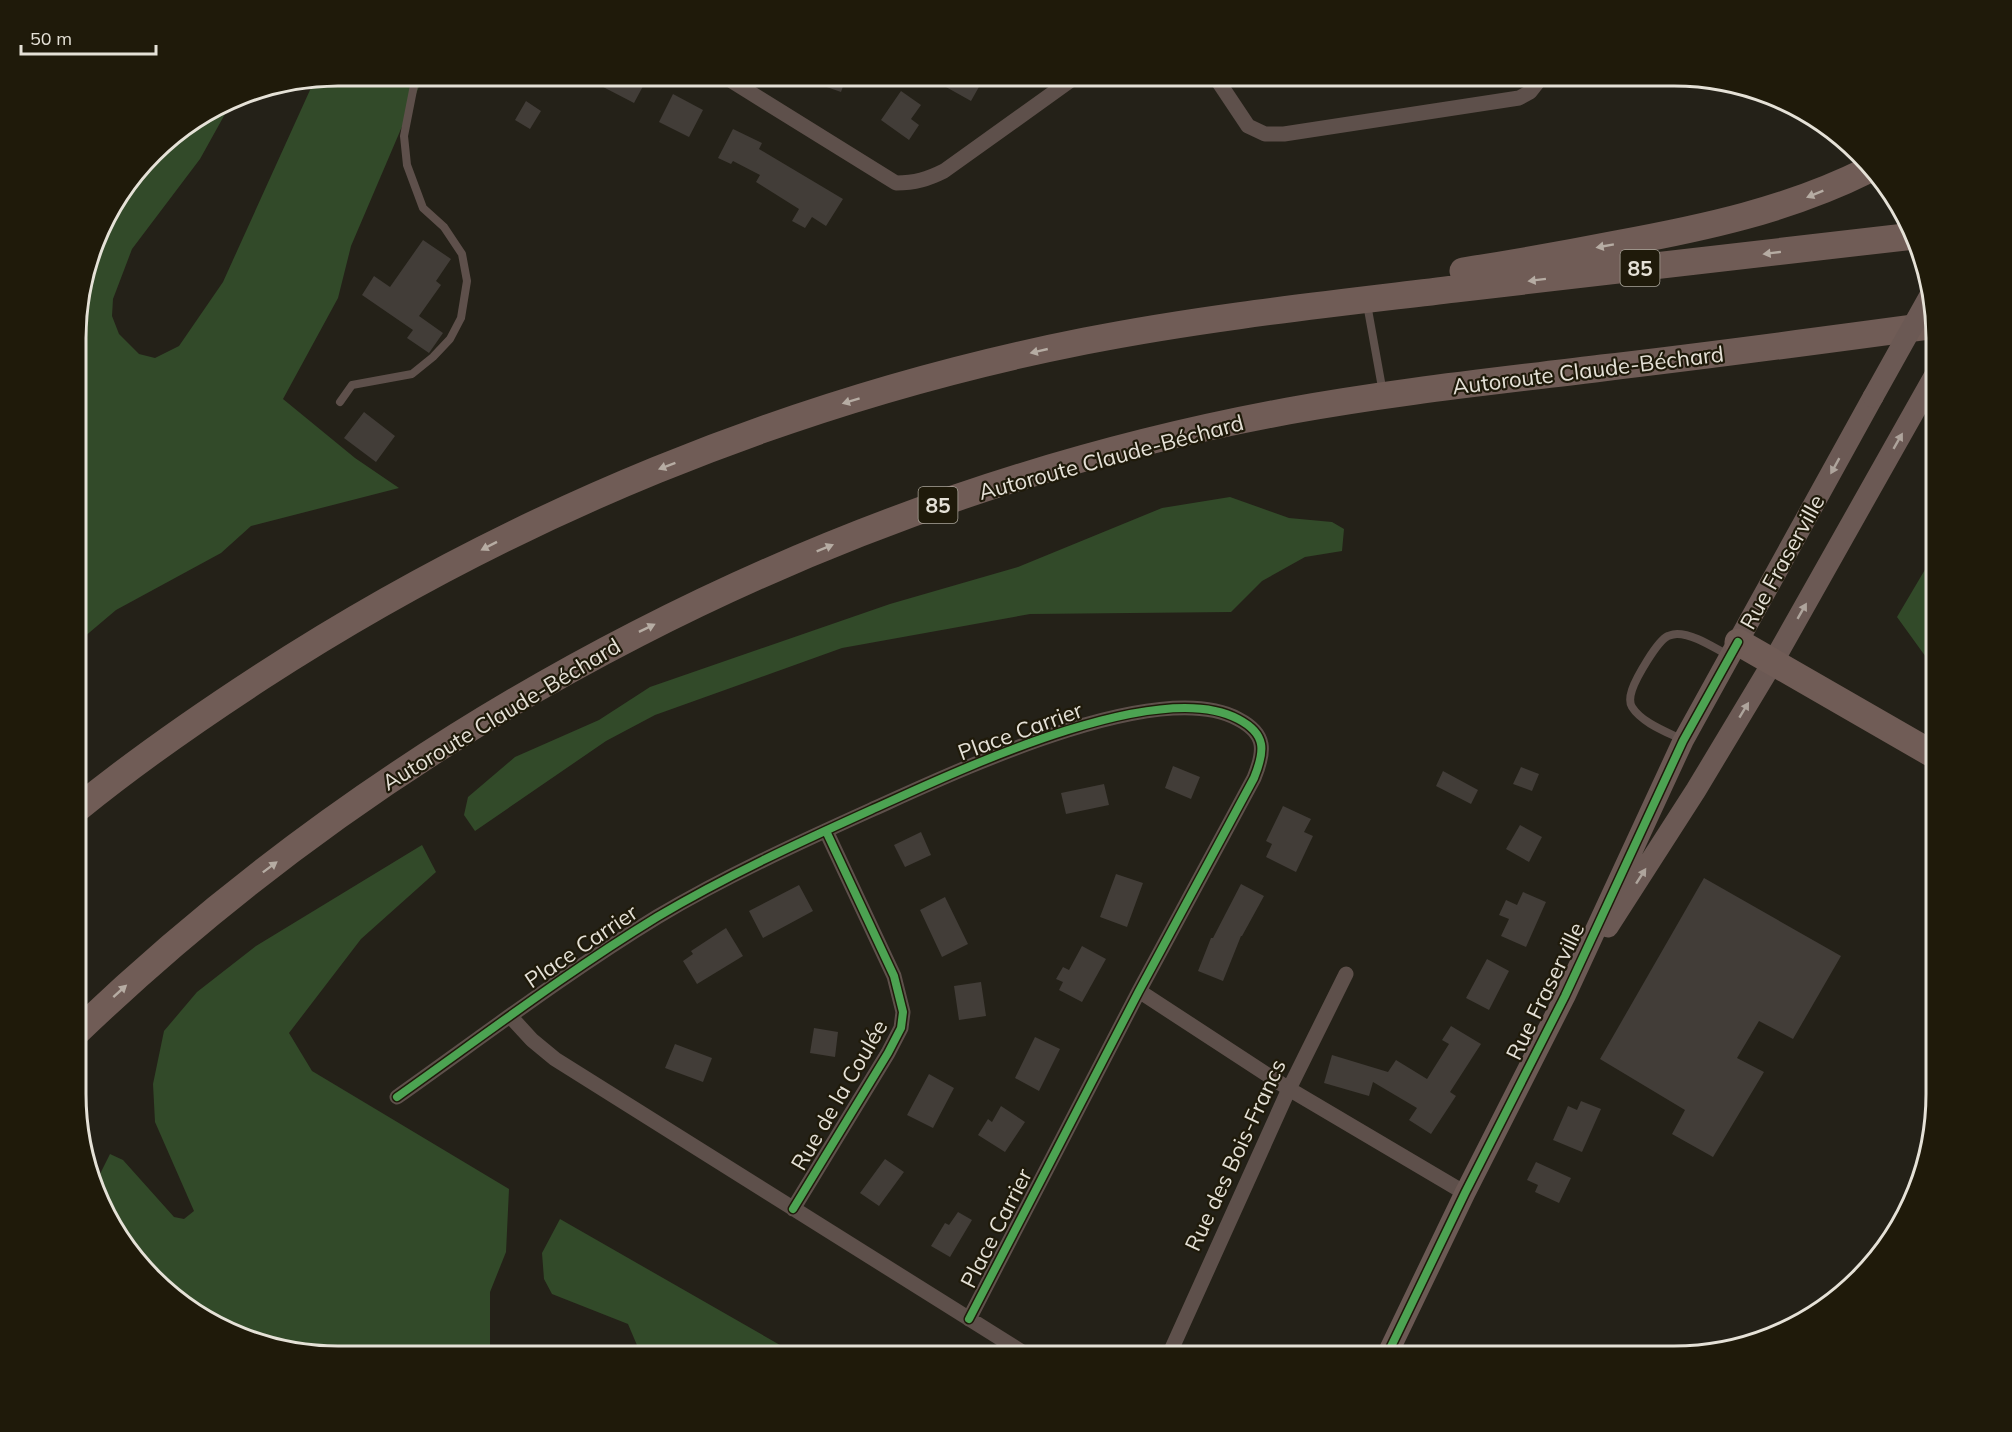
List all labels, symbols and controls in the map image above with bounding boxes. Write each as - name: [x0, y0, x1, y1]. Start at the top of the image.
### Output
- scale bar: [21, 18, 156, 56]
- text: 50 m: [30, 27, 72, 50]
- one-way arrow: [1805, 190, 1823, 200]
- one-way arrow: [1596, 242, 1615, 251]
- one-way arrow: [1763, 248, 1782, 258]
- road number: 85: [1620, 250, 1660, 286]
- one-way arrow: [1527, 275, 1546, 285]
- street label: Autoroute Claude-Béchard: [1451, 339, 1725, 401]
- one-way arrow: [1029, 347, 1048, 356]
- one-way arrow: [842, 397, 860, 406]
- street label: Autoroute Claude-Béchard: [975, 408, 1247, 506]
- one-way arrow: [1893, 432, 1903, 449]
- one-way arrow: [1830, 458, 1840, 475]
- one-way arrow: [658, 462, 676, 472]
- road number: 85: [918, 487, 958, 523]
- street label: Rue Fraserville: [1733, 490, 1831, 634]
- one-way arrow: [480, 541, 497, 551]
- one-way arrow: [816, 543, 834, 553]
- one-way arrow: [1797, 602, 1807, 619]
- one-way arrow: [638, 623, 655, 632]
- street label: Autoroute Claude-Béchard: [377, 632, 625, 796]
- street label: Place Carrier: [954, 696, 1086, 766]
- one-way arrow: [1738, 702, 1749, 718]
- one-way arrow: [262, 861, 278, 874]
- one-way arrow: [1636, 868, 1647, 884]
- street label: Place Carrier: [519, 898, 643, 994]
- street label: Rue Fraserville: [1500, 918, 1590, 1064]
- one-way arrow: [112, 985, 126, 999]
- street label: Rue de la Coulée: [785, 1015, 893, 1175]
- street label: Rue des Bois-Francs: [1178, 1055, 1292, 1255]
- street label: Place Carrier: [954, 1164, 1038, 1292]

